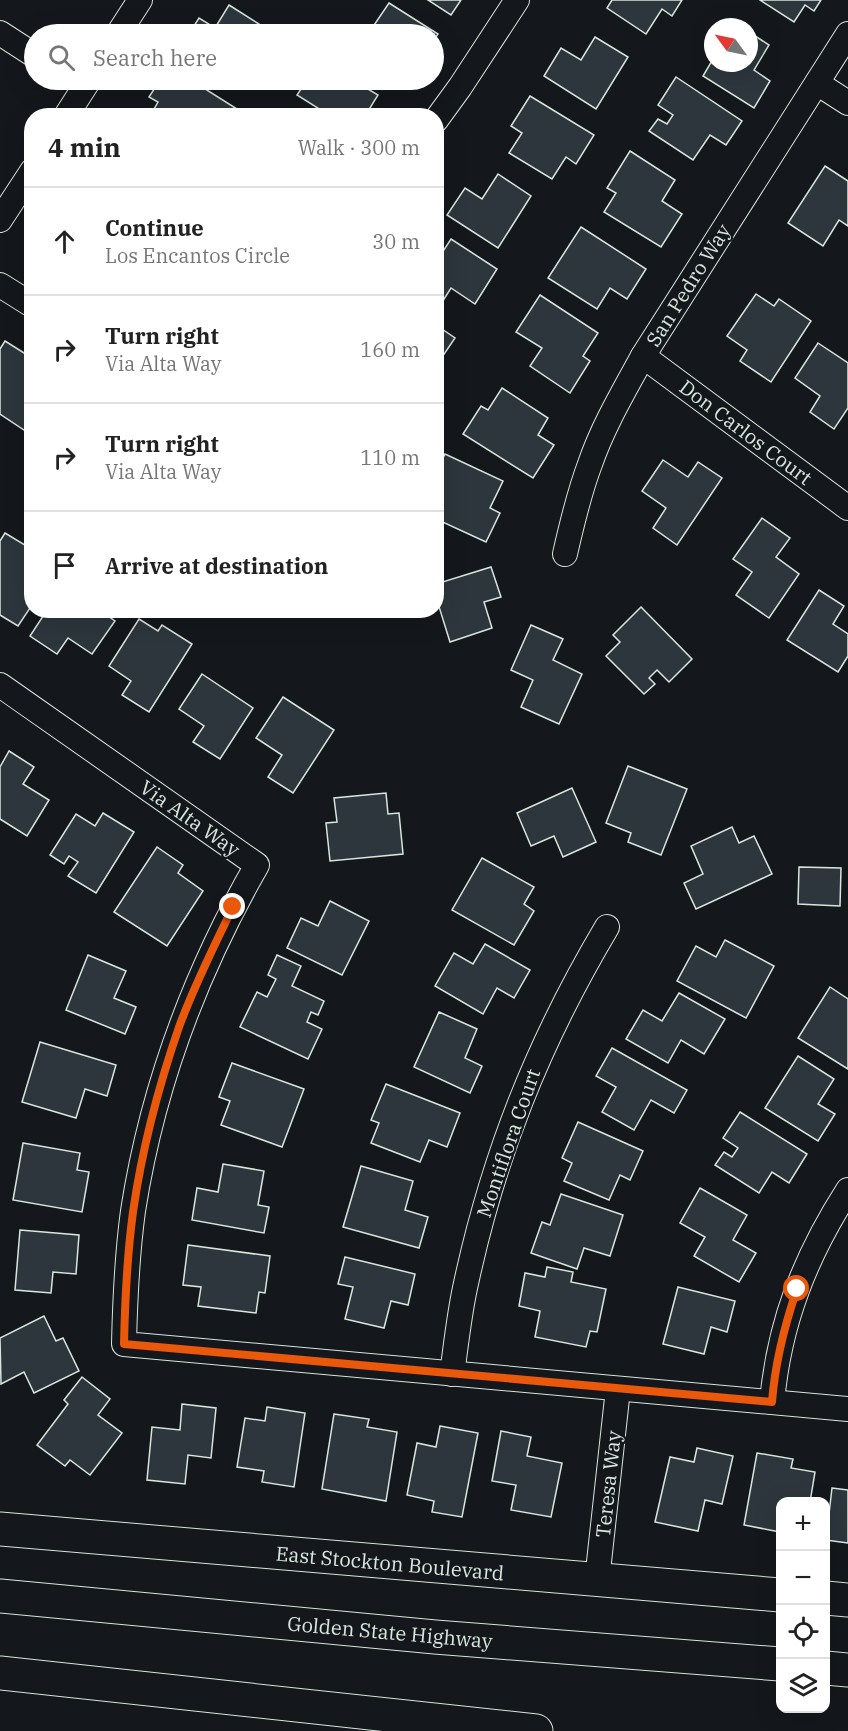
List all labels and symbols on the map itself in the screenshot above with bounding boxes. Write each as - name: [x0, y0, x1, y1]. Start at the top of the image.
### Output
- north arrow: [704, 18, 758, 72]
- street label: San Pedro Way: [640, 218, 737, 351]
- street label: Don Carlos Court: [674, 373, 818, 491]
- street label: Via Alta Way: [135, 774, 246, 863]
- route end: [219, 893, 245, 919]
- street label: Montiflora Court: [470, 1065, 546, 1221]
- route start: [783, 1275, 809, 1301]
- street label: Teresa Way: [589, 1429, 627, 1539]
- street label: East Stockton Boulevard: [275, 1540, 505, 1586]
- street label: Golden State Highway: [286, 1610, 494, 1654]

